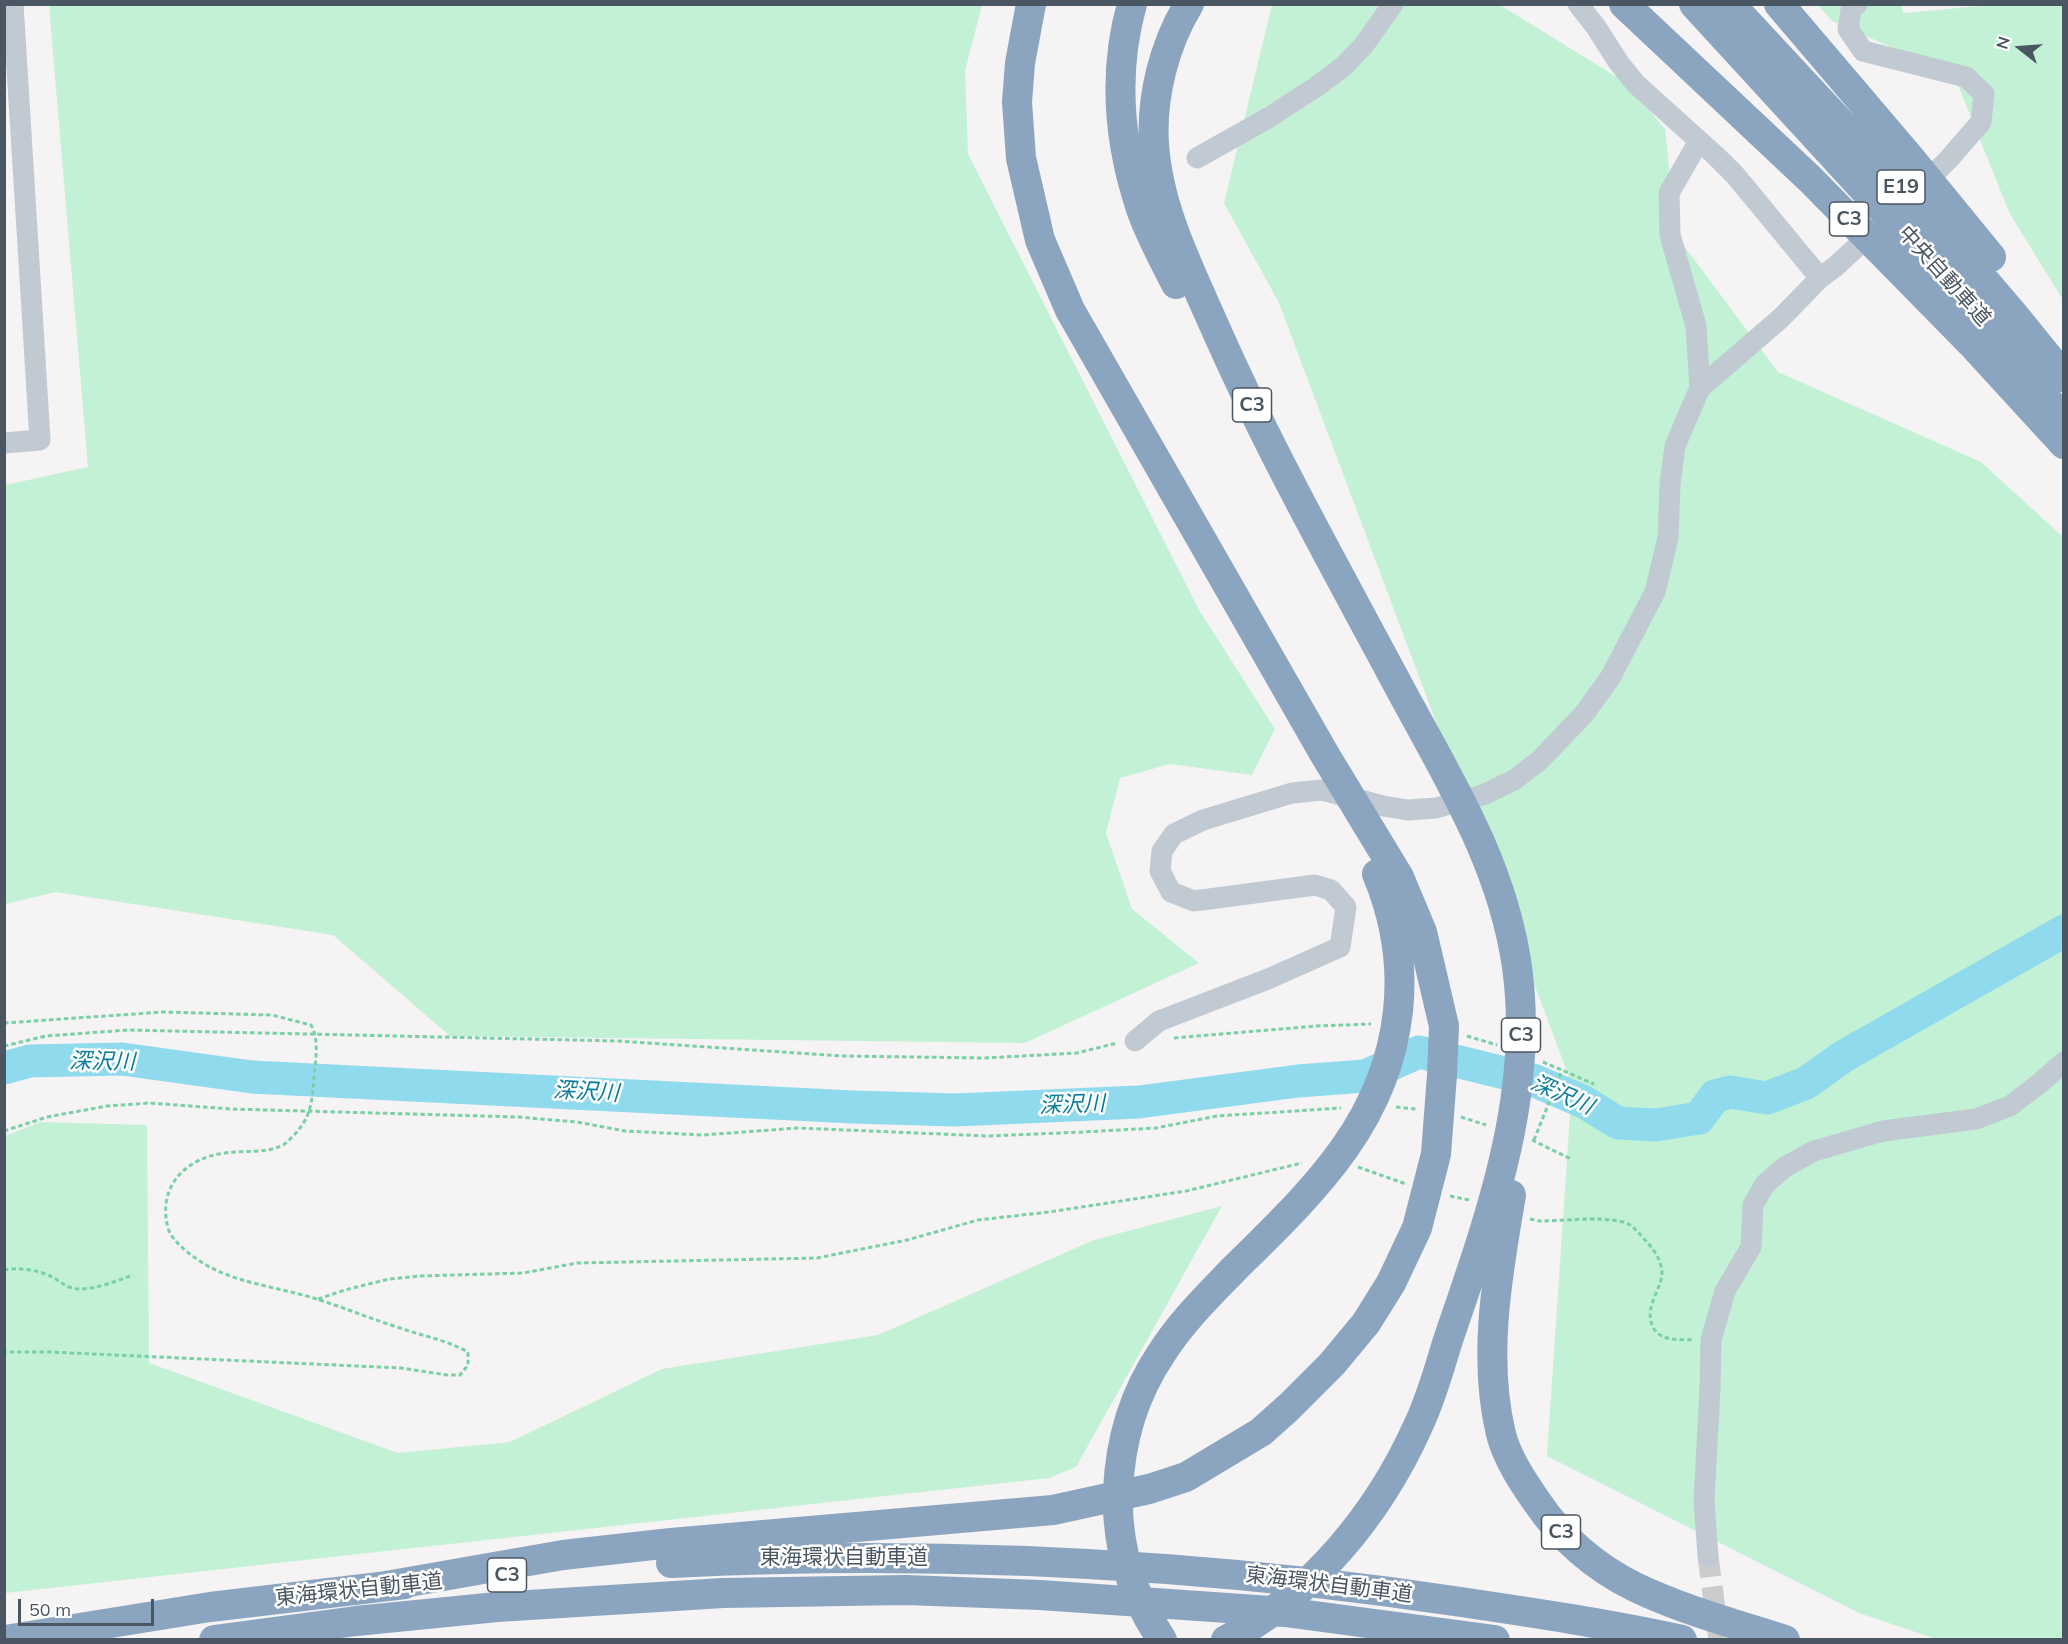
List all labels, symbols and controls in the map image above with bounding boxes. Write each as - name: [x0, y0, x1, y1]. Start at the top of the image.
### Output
- north arrow: [1990, 18, 2050, 78]
- text: N: [1991, 34, 2014, 51]
- road number: E19: [1877, 170, 1925, 204]
- road number: C3: [1830, 202, 1868, 236]
- street label: 中央自動車道: [1892, 221, 1996, 331]
- road number: C3: [1232, 388, 1272, 422]
- road number: C3: [1502, 1018, 1540, 1052]
- water label: 深沢川: [69, 1048, 135, 1076]
- water label: 深沢川: [1526, 1070, 1598, 1120]
- water label: 深沢川: [552, 1077, 620, 1107]
- water label: 深沢川: [1039, 1091, 1105, 1119]
- road number: C3: [1542, 1515, 1580, 1549]
- street label: 東海環状自動車道: [760, 1545, 928, 1571]
- road number: C3: [488, 1558, 526, 1592]
- street label: 東海環状自動車道: [1244, 1562, 1414, 1608]
- street label: 東海環状自動車道: [274, 1569, 444, 1611]
- scale bar: [21, 1587, 158, 1625]
- text: 50 m: [29, 1598, 71, 1621]

